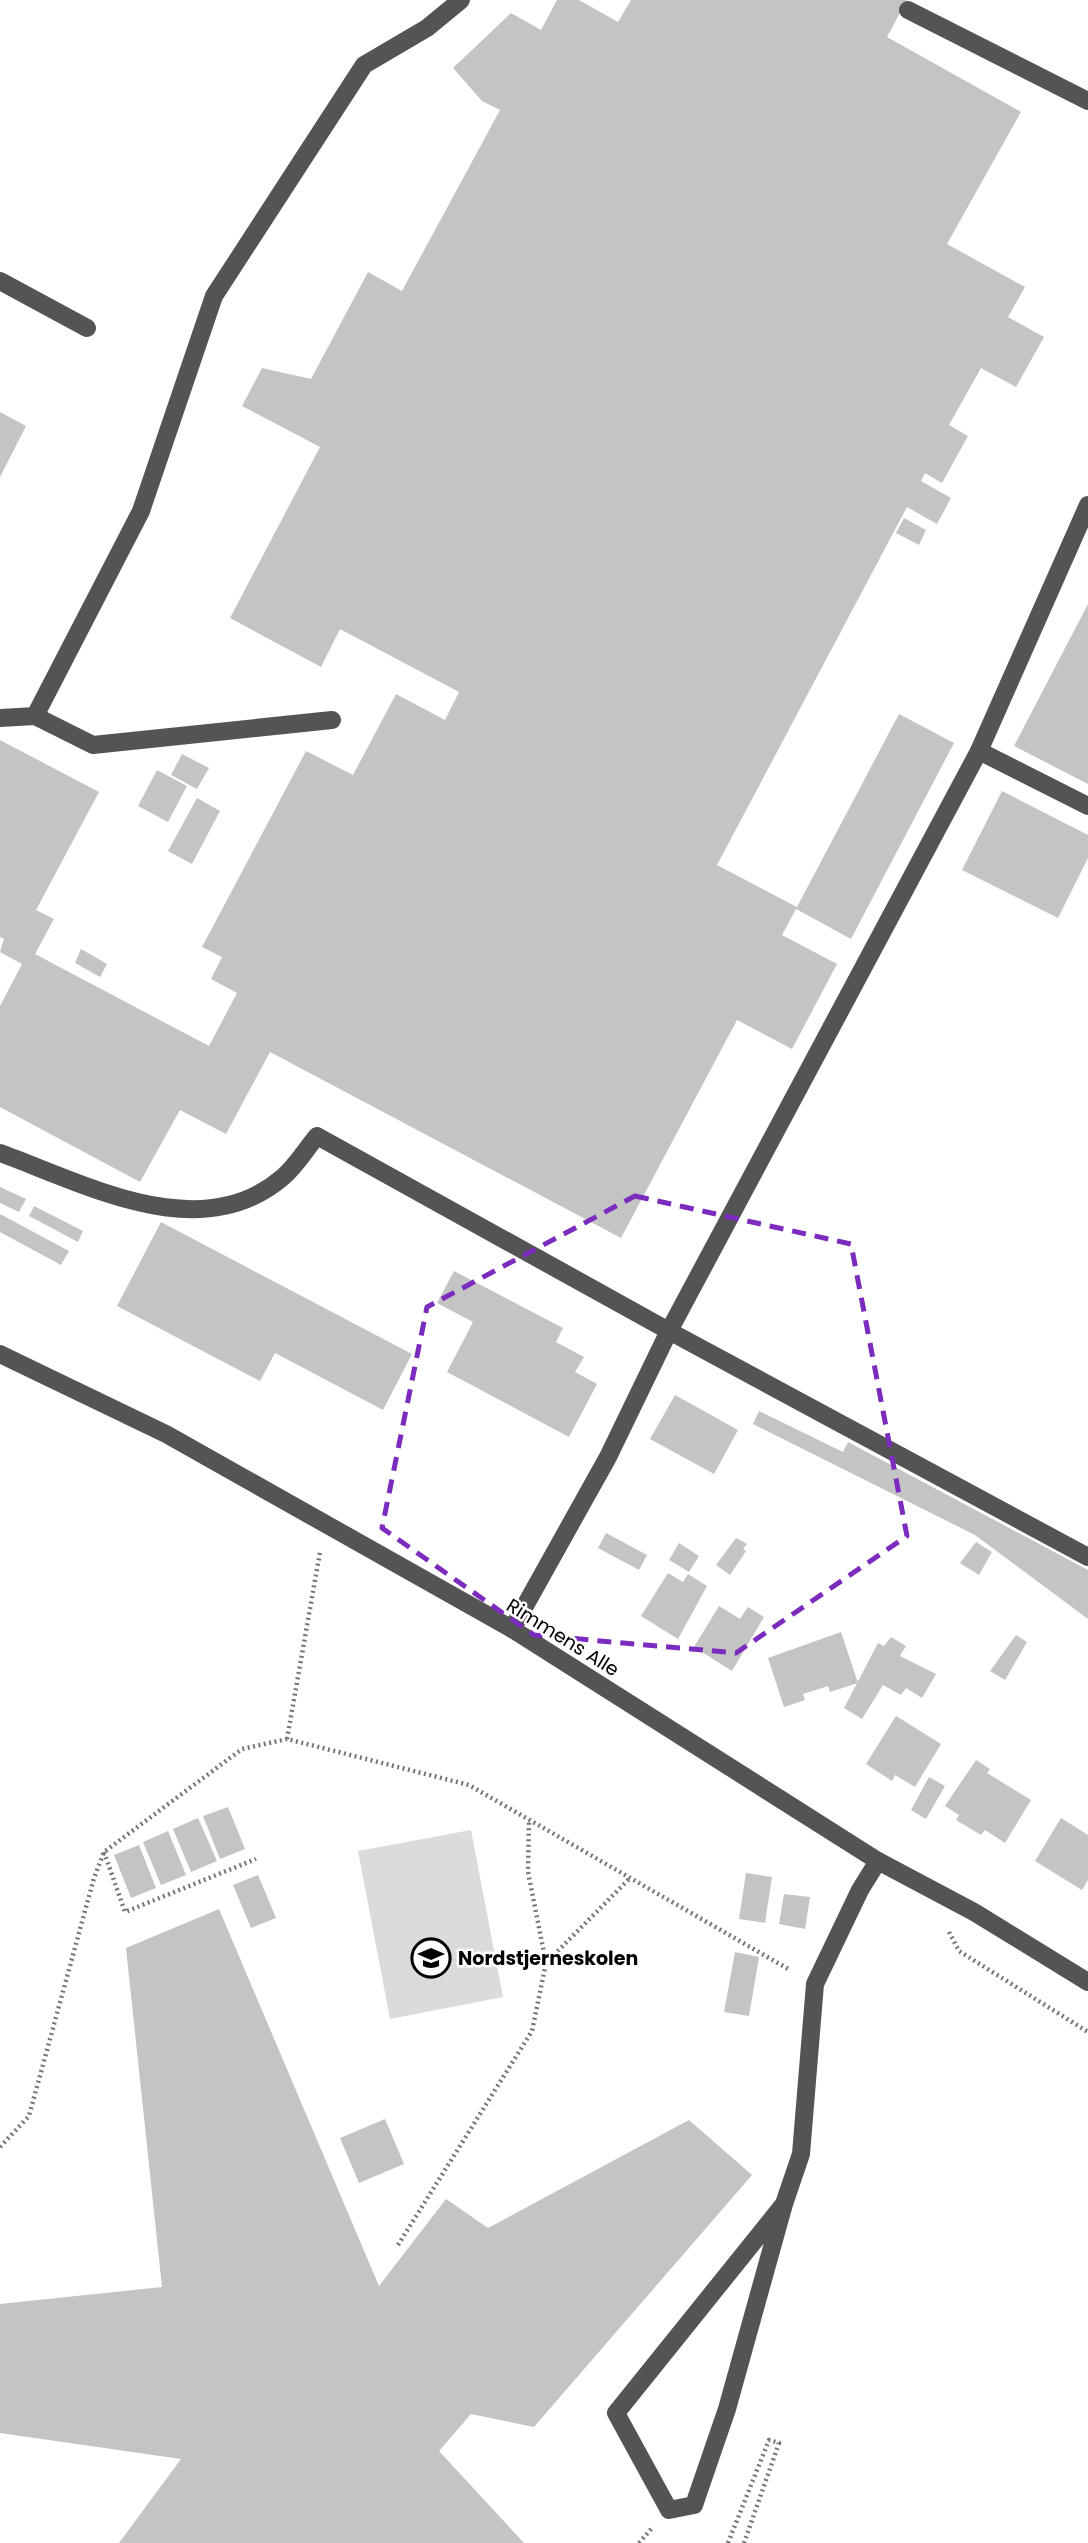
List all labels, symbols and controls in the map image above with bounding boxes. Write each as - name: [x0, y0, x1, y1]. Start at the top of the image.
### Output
- street label: Rimmens Alle: [501, 1592, 624, 1683]
- school or university icon: Nordstjerneskolen: [410, 1937, 452, 1979]
- place label: Nordstjerneskolen: [458, 1945, 638, 1972]

